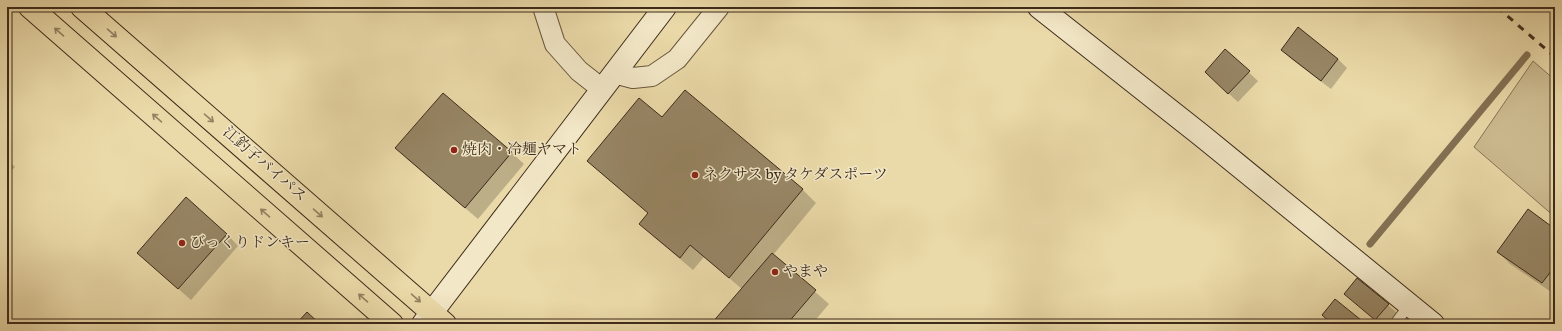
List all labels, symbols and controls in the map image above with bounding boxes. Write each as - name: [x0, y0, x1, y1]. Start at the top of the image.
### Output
- one-way arrow: [54, 28, 64, 37]
- one-way arrow: [106, 28, 117, 37]
- one-way arrow: [151, 113, 162, 122]
- one-way arrow: [204, 113, 214, 122]
- street label: 江釣子バイパス: [218, 123, 310, 207]
- place label: 焼肉・冷麺ヤマト: [462, 140, 582, 161]
- marker: 焼肉・冷麺ヤマト: [449, 145, 459, 155]
- place label: ネクサス by タケダスポーツ: [703, 165, 888, 186]
- marker: ネクサス by タケダスポーツ: [690, 170, 700, 180]
- one-way arrow: [260, 208, 270, 217]
- one-way arrow: [313, 208, 323, 217]
- place label: びっくりドンキー: [190, 233, 310, 254]
- marker: びっくりドンキー: [177, 238, 187, 248]
- place label: やまや: [783, 262, 828, 283]
- marker: やまや: [770, 267, 780, 277]
- one-way arrow: [358, 294, 368, 303]
- one-way arrow: [411, 294, 421, 303]

